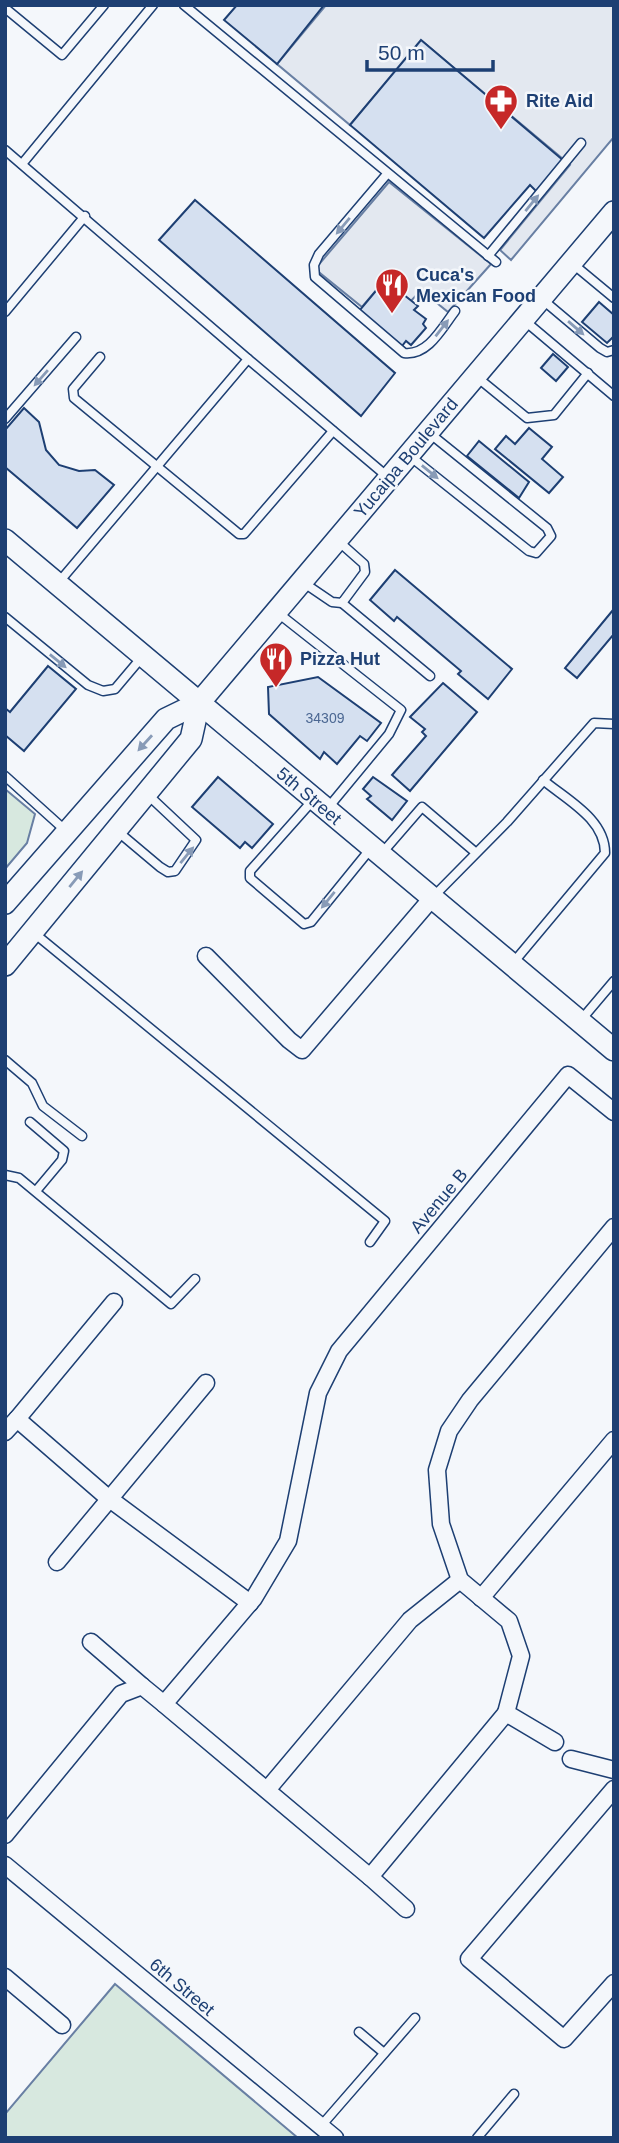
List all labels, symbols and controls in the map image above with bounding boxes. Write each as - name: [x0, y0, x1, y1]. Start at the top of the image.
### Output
- scale bar: [367, 28, 493, 72]
- text: 50 m: [378, 41, 425, 64]
- pharmacy icon: Rite Aid: [482, 82, 520, 131]
- place label: Rite Aid: [526, 91, 593, 111]
- one-way arrow: [524, 195, 539, 213]
- one-way arrow: [336, 217, 351, 234]
- place label: Cuca's Mexican Food: [416, 265, 536, 306]
- restaurant icon: Cuca's Mexican Food: [373, 266, 411, 315]
- one-way arrow: [434, 320, 449, 338]
- one-way arrow: [567, 320, 585, 336]
- one-way arrow: [34, 369, 49, 386]
- street label: Yucaipa Boulevard: [350, 394, 462, 522]
- one-way arrow: [420, 465, 438, 480]
- restaurant icon: Pizza Hut: [257, 640, 295, 689]
- place label: Pizza Hut: [300, 649, 380, 669]
- one-way arrow: [49, 653, 67, 668]
- house number: 34309: [306, 710, 345, 726]
- one-way arrow: [137, 734, 153, 752]
- street label: 5th Street: [273, 763, 345, 829]
- one-way arrow: [179, 847, 194, 864]
- one-way arrow: [69, 870, 84, 888]
- one-way arrow: [321, 891, 336, 909]
- street label: Avenue B: [406, 1165, 472, 1237]
- street label: 6th Street: [146, 1954, 218, 2020]

